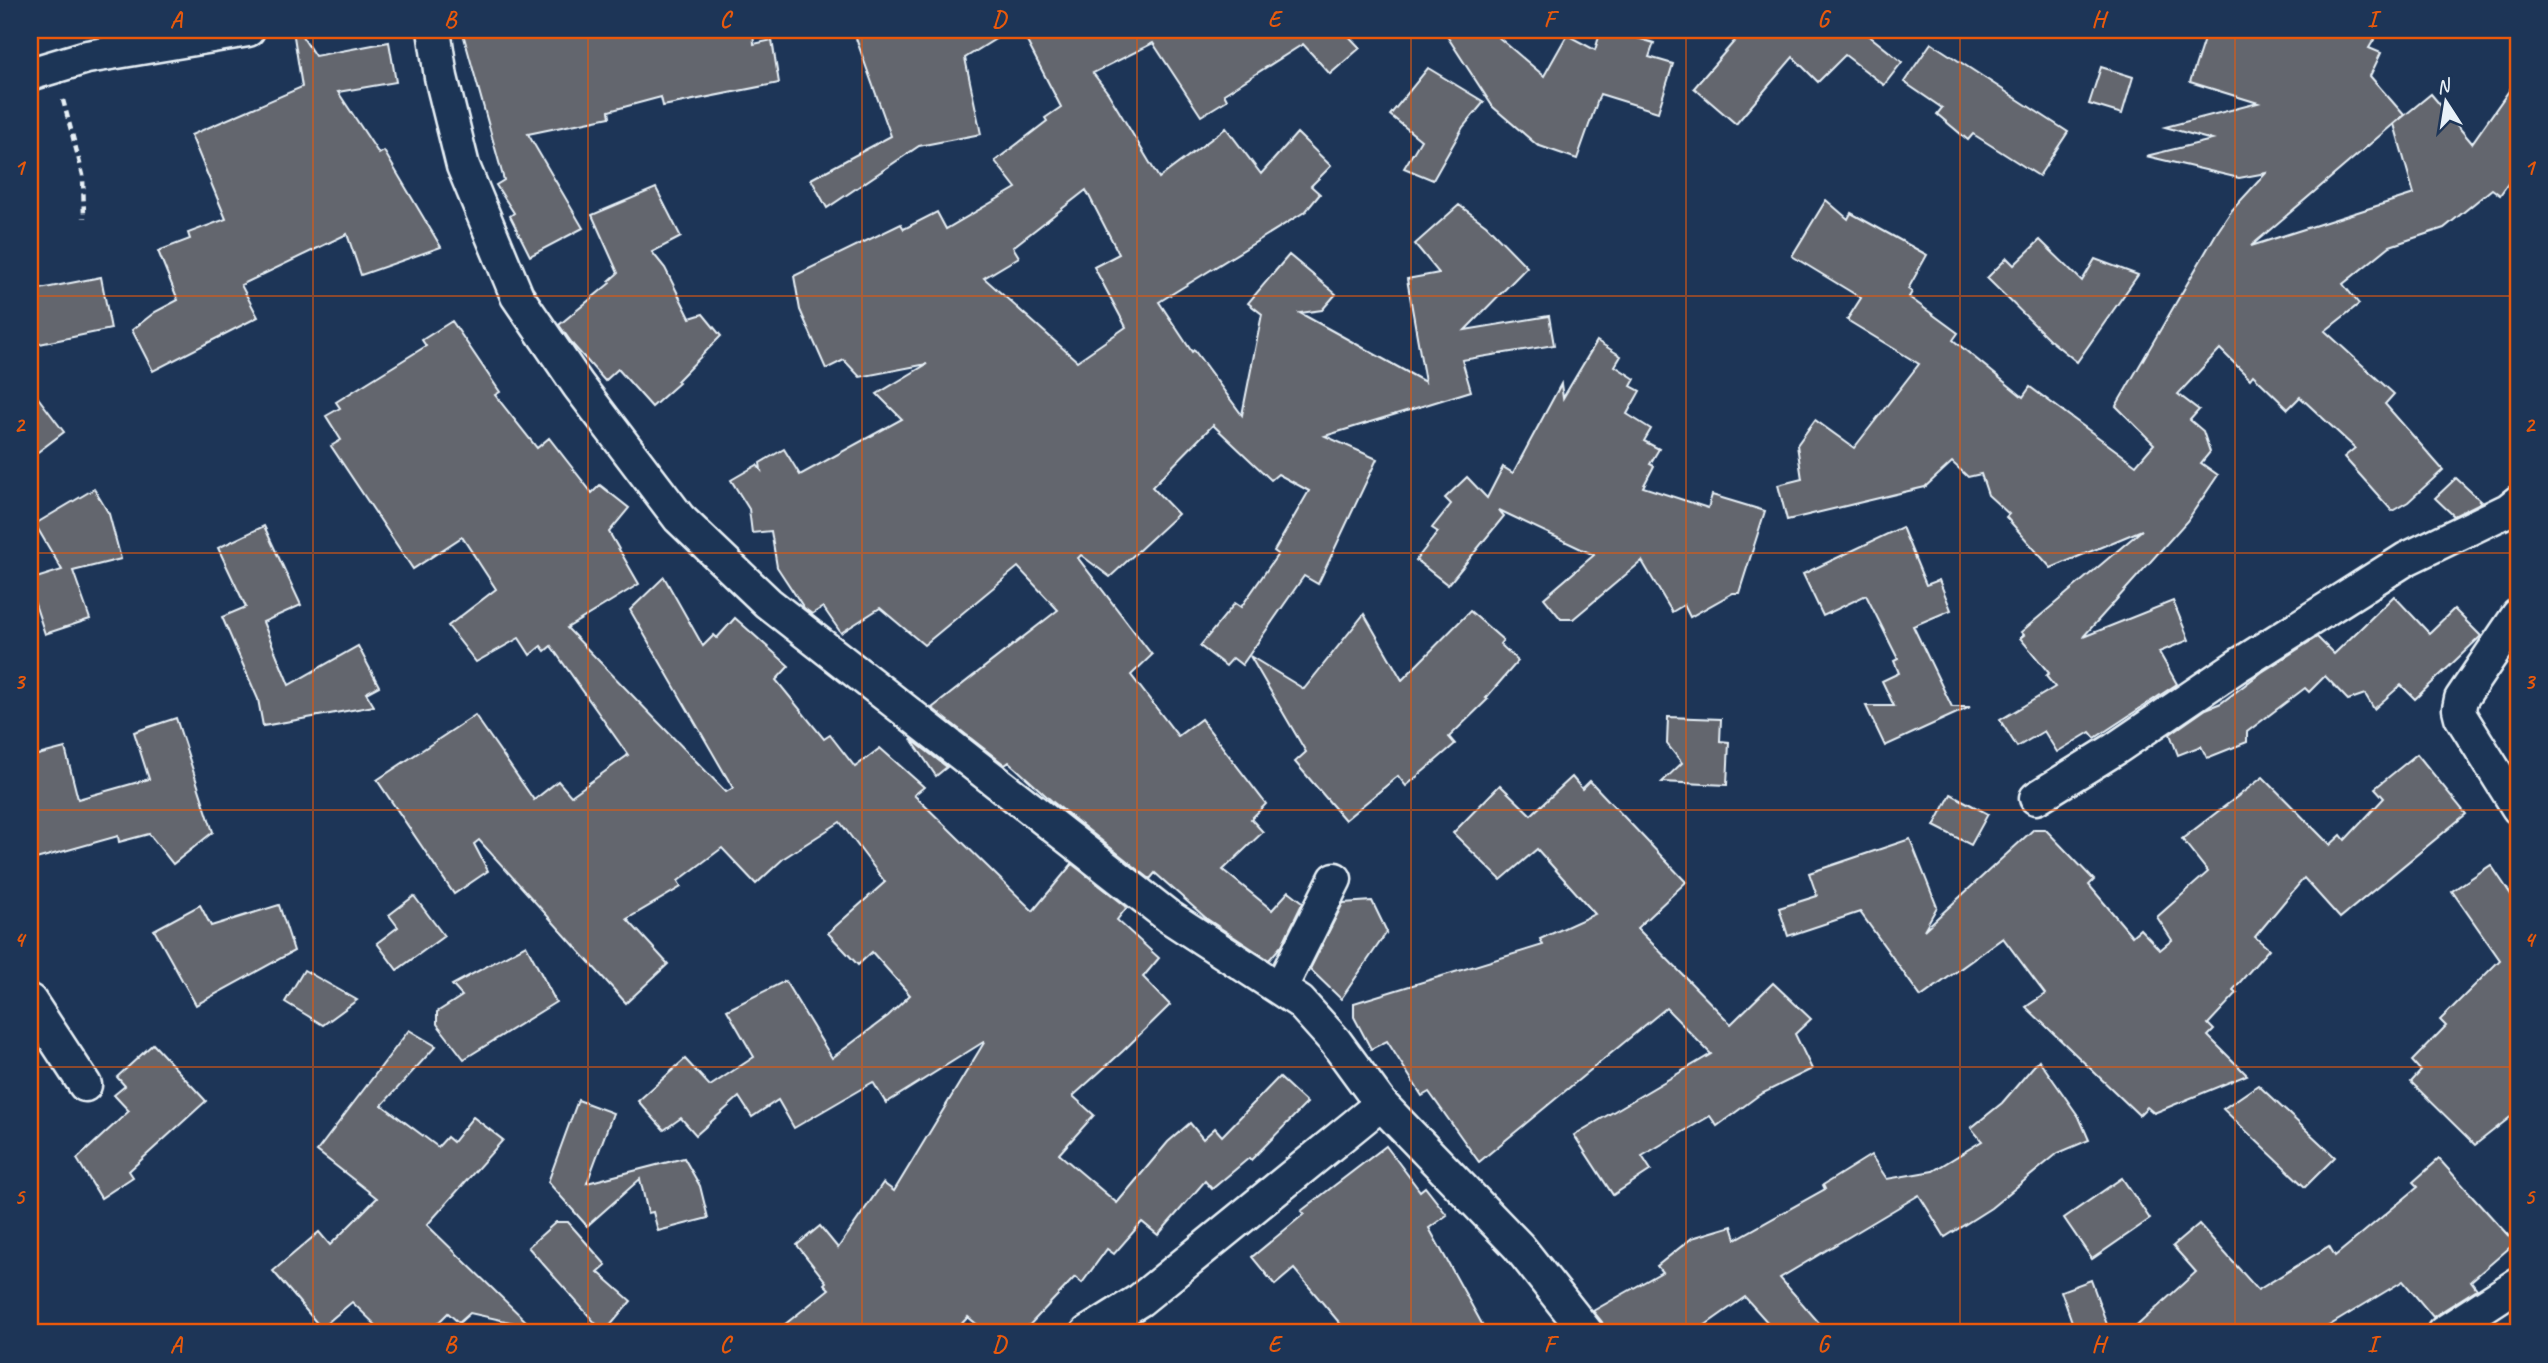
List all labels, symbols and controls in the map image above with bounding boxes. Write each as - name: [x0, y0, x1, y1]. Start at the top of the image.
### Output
- text: A: [170, 5, 184, 34]
- text: B: [444, 5, 458, 34]
- text: C: [720, 5, 734, 34]
- text: D: [992, 5, 1008, 34]
- text: E: [1268, 5, 1284, 34]
- text: F: [1544, 5, 1560, 34]
- text: G: [1817, 5, 1832, 34]
- text: H: [2091, 5, 2109, 34]
- text: I: [2367, 5, 2382, 34]
- north arrow: [2412, 66, 2482, 136]
- text: N: [2434, 73, 2454, 99]
- text: 1: [14, 153, 27, 182]
- text: 1: [2524, 153, 2537, 182]
- text: 2: [14, 410, 27, 439]
- text: 2: [2524, 410, 2537, 439]
- text: 3: [14, 667, 27, 696]
- text: 3: [2524, 667, 2537, 696]
- text: 4: [14, 925, 27, 954]
- text: 4: [2524, 925, 2537, 954]
- text: 5: [14, 1182, 26, 1211]
- text: 5: [2524, 1182, 2536, 1211]
- text: A: [170, 1330, 184, 1359]
- text: B: [444, 1330, 458, 1359]
- text: C: [720, 1330, 734, 1359]
- text: D: [992, 1330, 1008, 1359]
- text: E: [1268, 1330, 1284, 1359]
- text: F: [1544, 1330, 1560, 1359]
- text: G: [1817, 1330, 1832, 1359]
- text: H: [2091, 1330, 2109, 1359]
- text: I: [2367, 1330, 2382, 1359]

